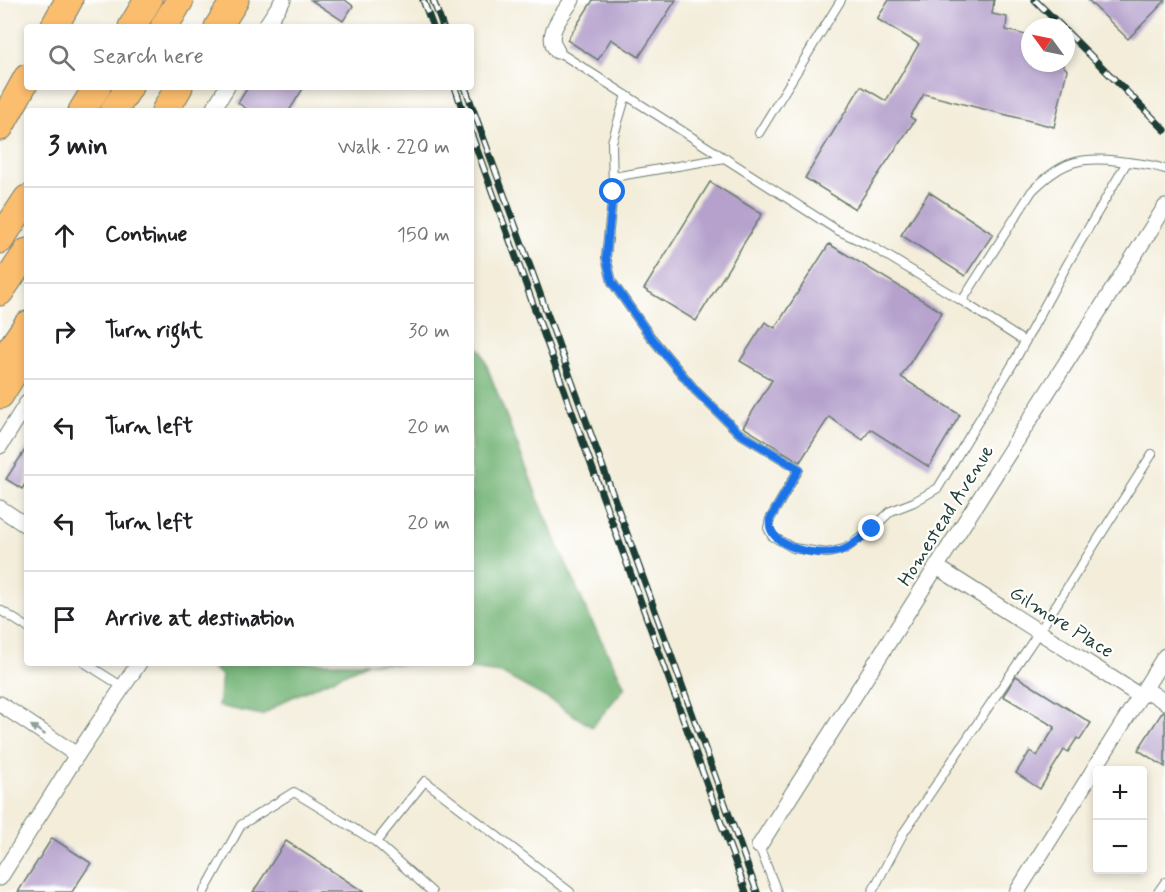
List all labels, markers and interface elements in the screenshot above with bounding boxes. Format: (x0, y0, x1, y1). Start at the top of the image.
north arrow (1021, 18, 1075, 72)
search box (24, 24, 474, 90)
icon: search (45, 41, 78, 74)
text: Search here (93, 43, 204, 71)
text: 3 min (48, 130, 108, 164)
text: Walk · 220 m (338, 134, 450, 161)
route start (599, 178, 625, 204)
icon: ahead (48, 219, 81, 252)
text: Continue (105, 221, 187, 249)
text: 150 m (397, 222, 450, 249)
icon: right (48, 315, 81, 348)
text: Turn right (105, 317, 203, 345)
text: 30 m (408, 318, 450, 345)
icon: left (48, 411, 81, 444)
text: Turn left (105, 413, 193, 441)
text: 20 m (407, 414, 450, 441)
street label: Homestead Avenue (892, 440, 1001, 592)
icon: left (48, 507, 81, 540)
text: Turn left (105, 509, 193, 537)
text: 20 m (407, 510, 450, 537)
route end (858, 515, 884, 541)
street label: Gilmore Place (1004, 580, 1118, 665)
icon: arrive (48, 603, 81, 636)
text: Arrive at destination (105, 605, 295, 633)
one-way arrow (30, 724, 47, 735)
map controls (1093, 766, 1147, 874)
button: + (1093, 766, 1147, 820)
button: − (1093, 820, 1147, 874)

